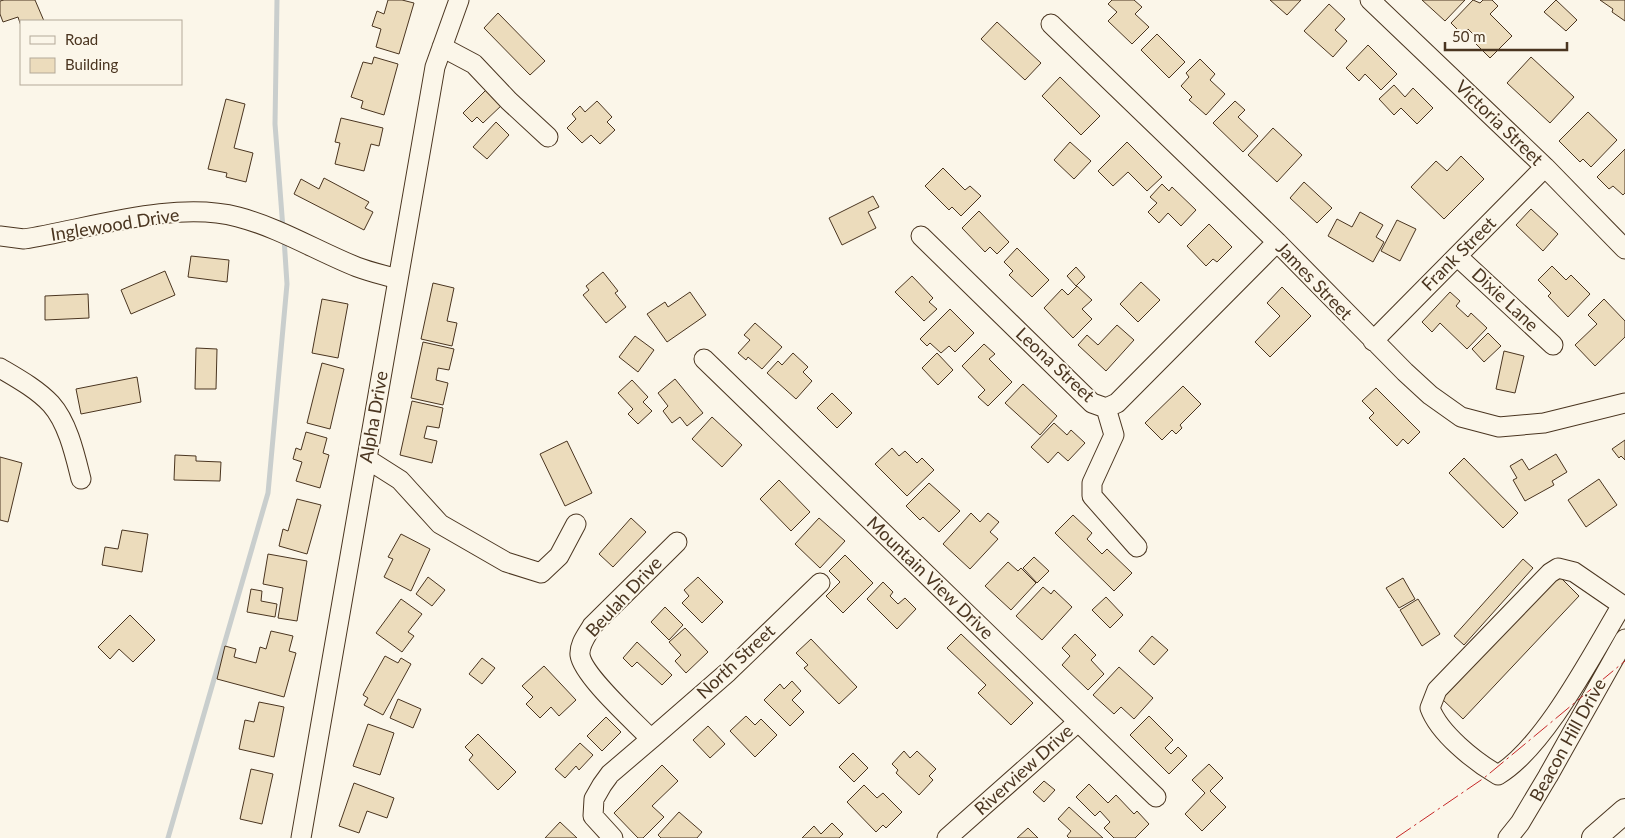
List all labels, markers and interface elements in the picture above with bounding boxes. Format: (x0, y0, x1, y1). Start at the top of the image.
legend (20, 20, 182, 85)
scale bar (1445, 20, 1568, 52)
text: 50 m (1452, 27, 1486, 45)
text: Road (65, 30, 98, 48)
text: Building (65, 55, 118, 73)
street label: Victoria Street (1451, 75, 1549, 170)
street label: Inglewood Drive (49, 203, 181, 245)
street label: Frank Street (1417, 211, 1500, 295)
street label: James Street (1272, 237, 1358, 324)
street label: Dixie Lane (1468, 263, 1544, 336)
street label: Leona Street (1012, 322, 1100, 407)
street label: Alpha Drive (354, 369, 392, 465)
street label: Mountain View Drive (863, 511, 999, 643)
street label: Beulah Drive (581, 552, 666, 641)
street label: North Street (692, 619, 779, 703)
street label: Beacon Hill Drive (1524, 674, 1610, 805)
street label: Riverview Drive (970, 719, 1077, 819)

